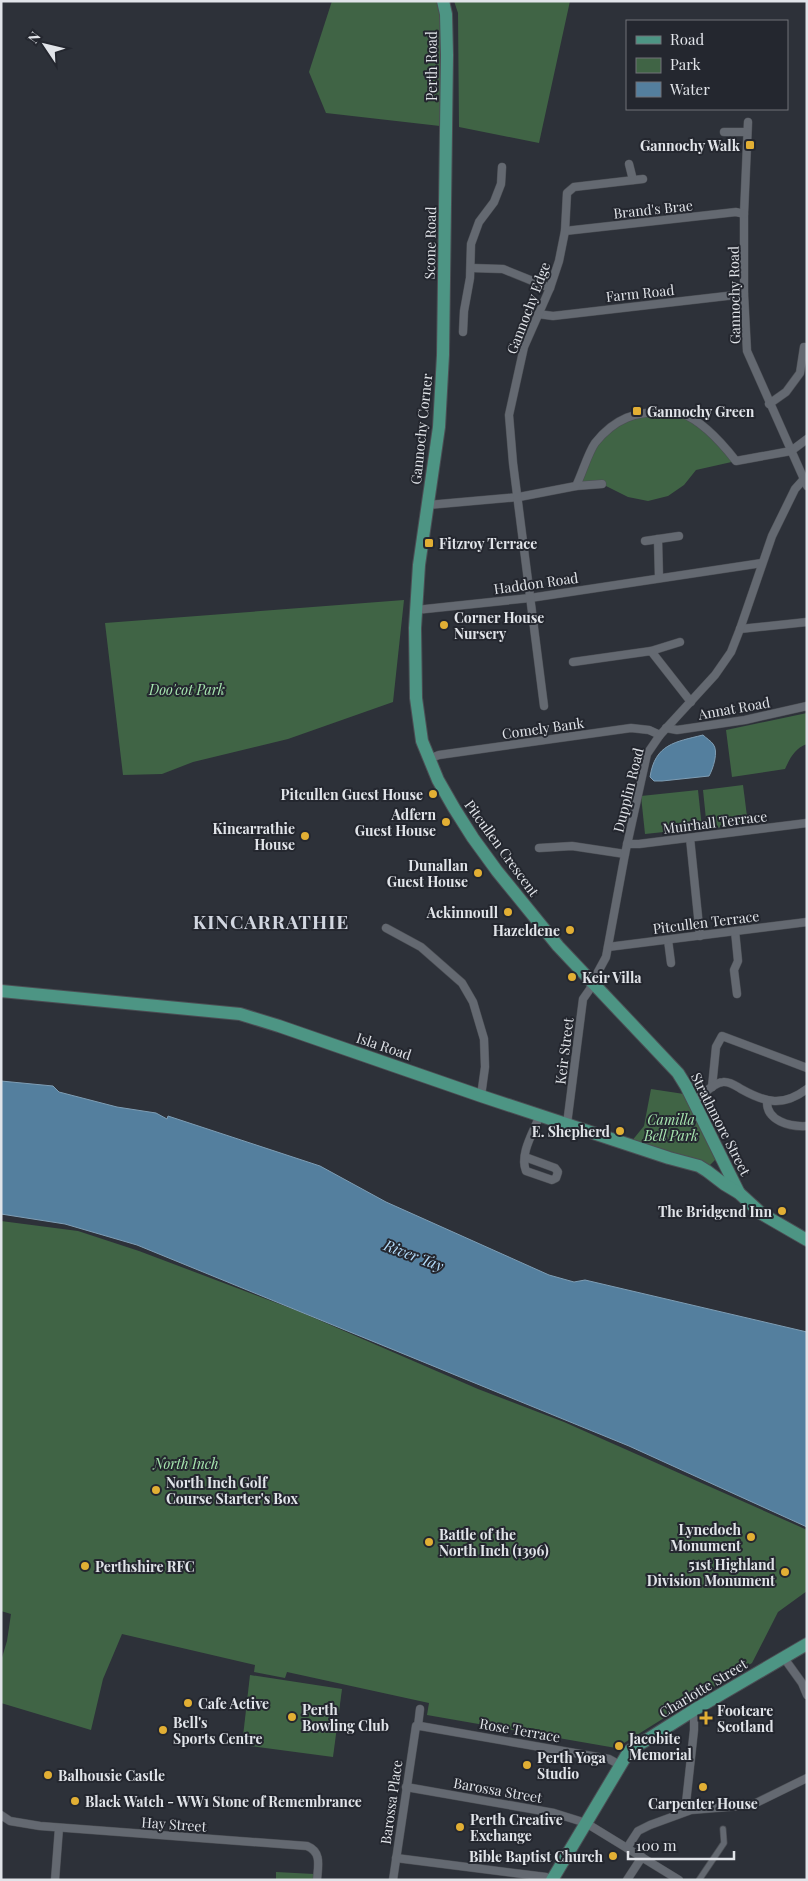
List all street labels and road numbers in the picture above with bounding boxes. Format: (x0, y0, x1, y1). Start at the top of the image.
street label: Perth Road (422, 31, 441, 101)
street label: Brand's Brae (612, 195, 694, 223)
street label: Scone Road (420, 206, 440, 280)
street label: Gannochy Road (724, 246, 744, 344)
street label: Gannochy Edge (502, 259, 554, 357)
street label: Farm Road (605, 280, 675, 306)
street label: Gannochy Corner (406, 372, 436, 485)
street label: Haddon Road (493, 568, 579, 598)
street label: Annat Road (696, 692, 771, 724)
street label: Comely Bank (501, 713, 586, 743)
street label: Dupplin Road (608, 746, 648, 834)
street label: Pitcullen Crescent (460, 796, 544, 901)
street label: Muirhall Terrace (662, 806, 768, 838)
street label: Pitcullen Terrace (652, 906, 760, 938)
street label: Keir Street (550, 1015, 578, 1086)
street label: Isla Road (354, 1028, 414, 1064)
street label: Strathmore Street (687, 1069, 756, 1180)
street label: Charlotte Street (655, 1654, 752, 1722)
street label: Rose Terrace (478, 1714, 562, 1746)
street label: Barossa Place (376, 1759, 406, 1845)
street label: Barossa Street (452, 1773, 545, 1807)
street label: Hay Street (141, 1812, 208, 1836)

